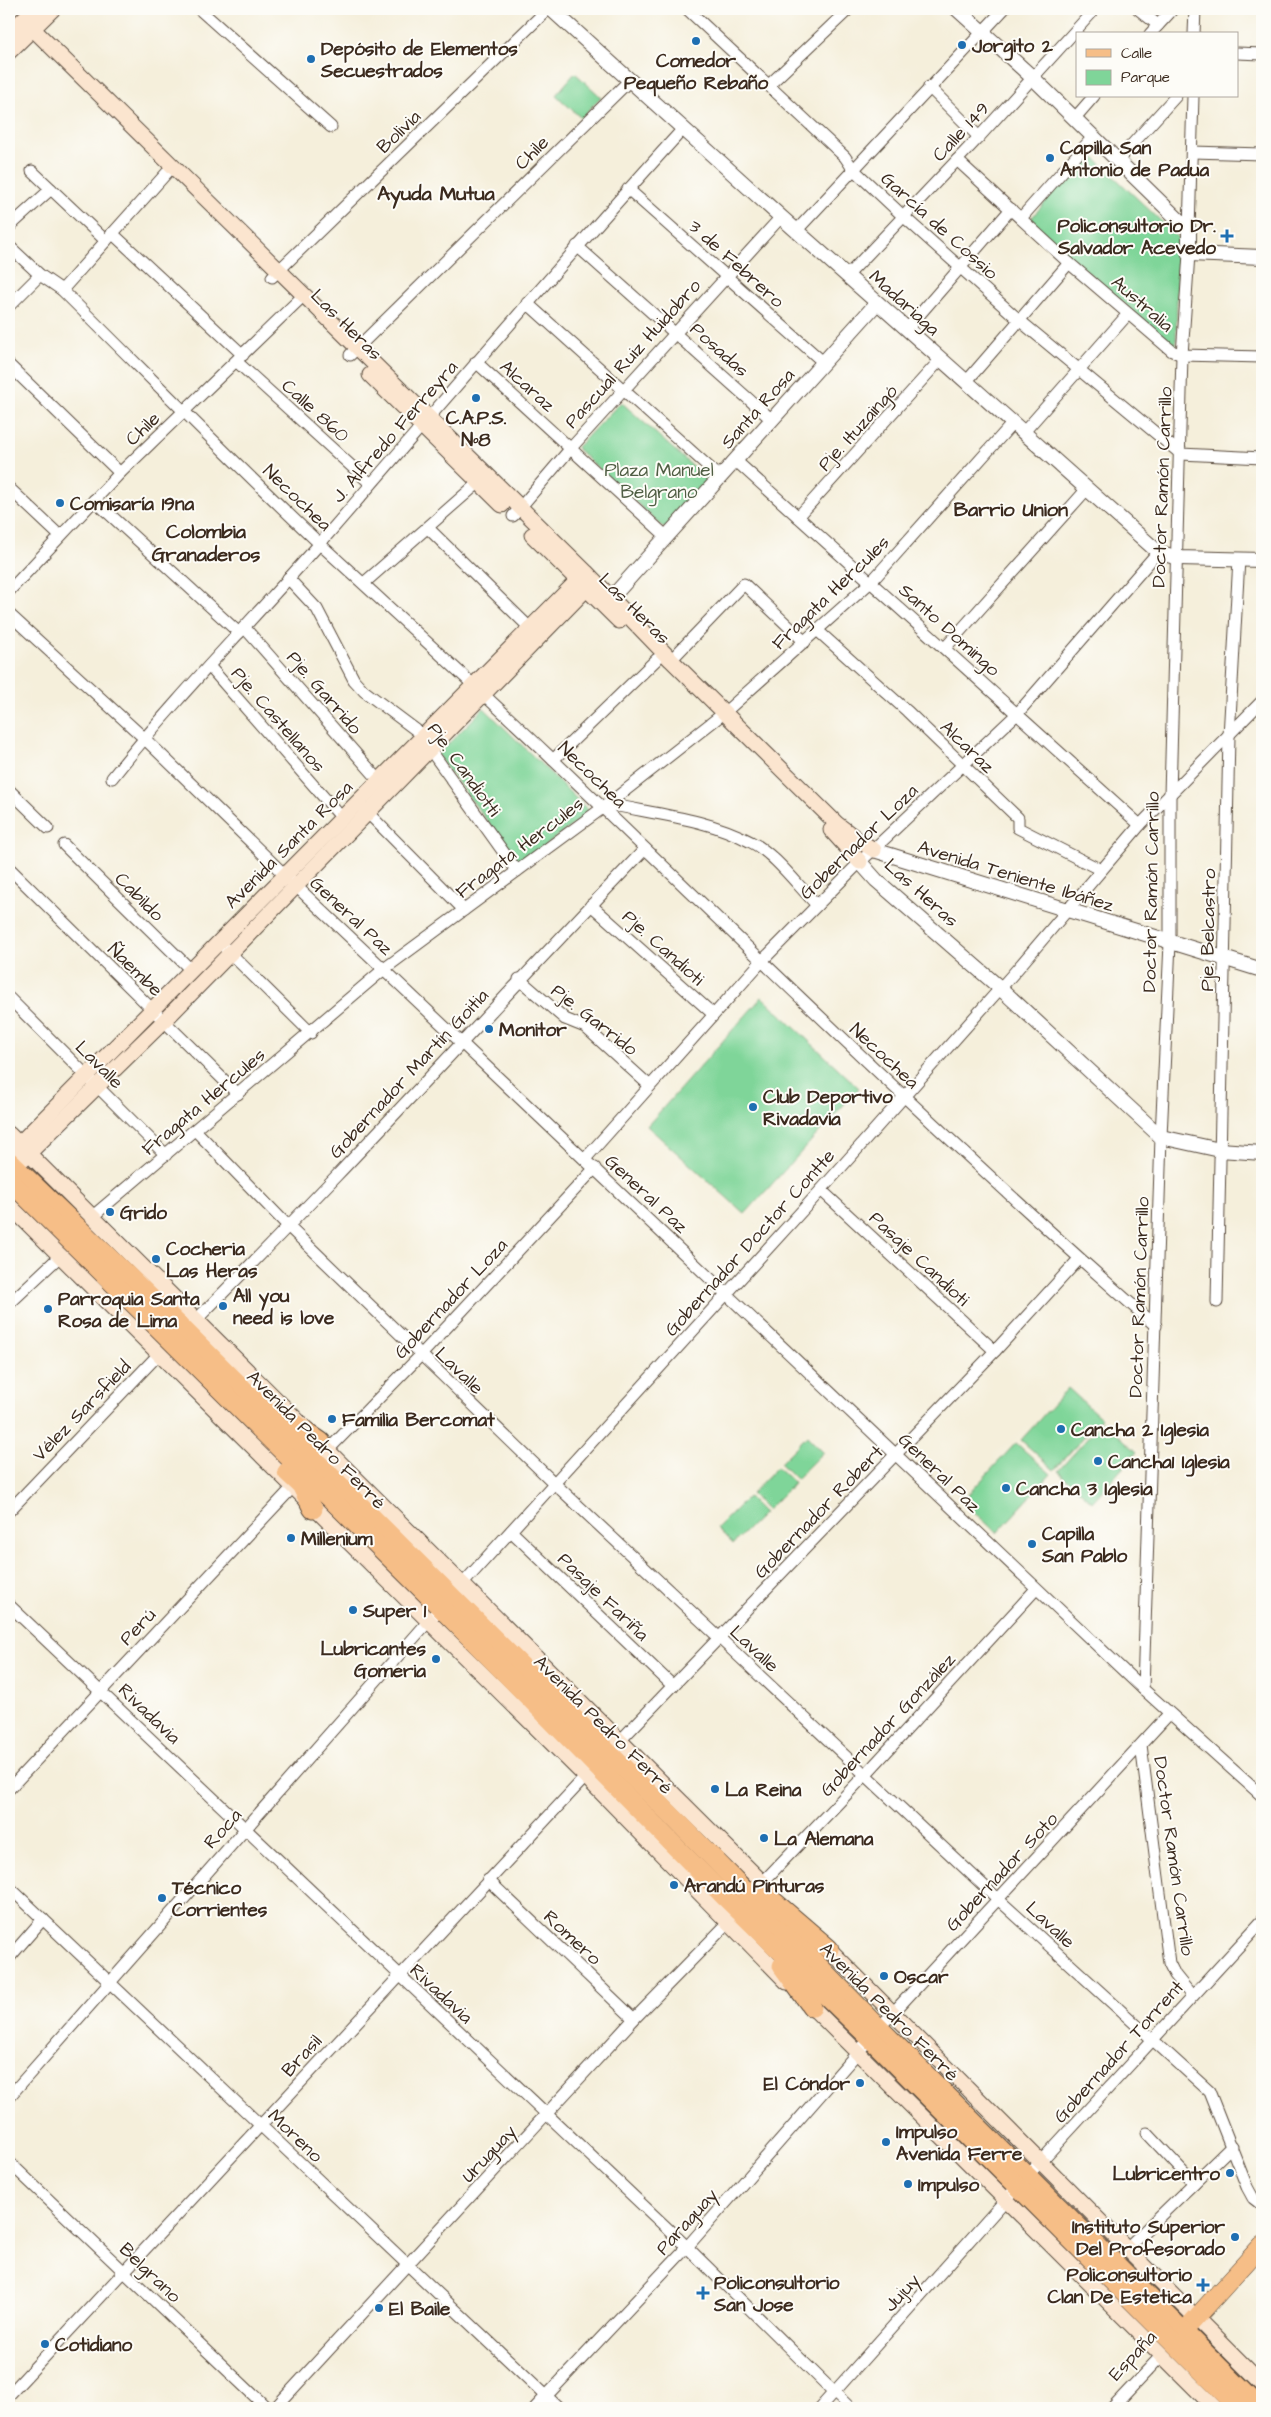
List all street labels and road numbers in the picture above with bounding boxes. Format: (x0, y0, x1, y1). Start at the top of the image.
street label: Calle 149 (926, 96, 996, 168)
street label: Bolivia (371, 104, 428, 160)
street label: Chile (509, 130, 555, 176)
street label: García de Cossio (874, 166, 1004, 287)
street label: 3 de Febrero (682, 214, 790, 315)
street label: Madariaga (862, 264, 946, 343)
street label: Australia (1105, 269, 1179, 339)
street label: Pascual Ruiz Huidobro (559, 273, 708, 435)
street label: Las Heras (304, 283, 388, 367)
street label: Posadas (684, 316, 754, 384)
street label: Alcaraz (493, 354, 561, 419)
street label: J. Alfredo Ferreyra (326, 355, 466, 510)
street label: Santa Rosa (715, 363, 802, 455)
street label: Calle 860 (275, 373, 355, 449)
street label: Pje. Ituzaingó (812, 379, 905, 478)
street label: Doctor Ramón Carrillo (1146, 386, 1180, 588)
street label: Chile (120, 406, 166, 452)
street label: Necochea (257, 458, 338, 538)
street label: Fragata Hercules (766, 530, 897, 657)
street label: Las Heras (592, 567, 676, 651)
street label: Santo Domingo (892, 577, 1006, 684)
street label: Pje. Garrido (280, 645, 368, 741)
street label: Pje. Castellanos (224, 661, 331, 779)
street label: Alcaraz (934, 714, 1001, 780)
street label: Pje. Candiotti (420, 717, 507, 822)
street label: Necochea (552, 735, 633, 815)
street label: Avenida Santa Rosa (219, 775, 359, 915)
street label: Gobernador Loza (794, 778, 925, 906)
street label: Fragata Hercules (450, 791, 590, 906)
street label: Doctor Ramón Carrillo (1136, 791, 1167, 993)
street label: Avenida Teniente Ibáñez (914, 834, 1118, 919)
street label: Las Heras (878, 852, 964, 934)
street label: Cabildo (108, 866, 170, 928)
street label: Pje. Belcastro (1194, 868, 1223, 992)
street label: General Paz (303, 870, 399, 962)
street label: Pje. Candioti (616, 904, 710, 993)
street label: Ñaembe (101, 937, 169, 1003)
street label: Pje. Garrido (545, 978, 643, 1063)
street label: Gobernador Martín Goitia (323, 983, 495, 1165)
street label: Necochea (843, 1017, 925, 1096)
street label: Lavalle (69, 1035, 129, 1095)
street label: Fragata Hercules (136, 1042, 272, 1163)
street label: Gobernador Doctor Contte (659, 1143, 842, 1343)
street label: General Paz (598, 1148, 694, 1240)
street label: Doctor Ramón Carrillo (1123, 1196, 1157, 1398)
street label: Pasaje Candioti (863, 1205, 975, 1313)
street label: Gobernador Loza (388, 1233, 514, 1365)
street label: Lavalle (429, 1341, 489, 1401)
street label: Vélez Sarsfield (27, 1354, 138, 1468)
street label: Avenida Pedro Ferré (240, 1364, 392, 1516)
street label: General Paz (892, 1427, 987, 1520)
street label: Gobernador Robert (748, 1439, 890, 1585)
street label: Pasaje Fariña (551, 1547, 655, 1648)
street label: Perú (114, 1602, 163, 1652)
street label: Lavalle (723, 1619, 785, 1679)
street label: Gobernador González (814, 1647, 962, 1803)
street label: Avenida Pedro Ferré (527, 1649, 679, 1801)
street label: Rivadavia (112, 1677, 187, 1751)
street label: Doctor Ramón Carrillo (1146, 1755, 1201, 1958)
street label: Roca (198, 1803, 249, 1855)
street label: Gobernador Soto (940, 1806, 1065, 1938)
street label: Lavalle (1019, 1895, 1081, 1955)
street label: Romero (537, 1904, 607, 1972)
street label: Avenida Pedro Ferré (813, 1936, 965, 2088)
street label: Rivadavia (403, 1958, 479, 2031)
street label: Gobernador Torrent (1048, 1974, 1191, 2129)
street label: Brasil (275, 2029, 329, 2083)
street label: Moreno (261, 2103, 329, 2169)
street label: Uruguay (455, 2119, 524, 2190)
street label: Paraguay (650, 2182, 726, 2262)
street label: Belgrano (112, 2237, 187, 2310)
street label: Jujuy (878, 2268, 928, 2319)
street label: España (1103, 2325, 1164, 2387)

